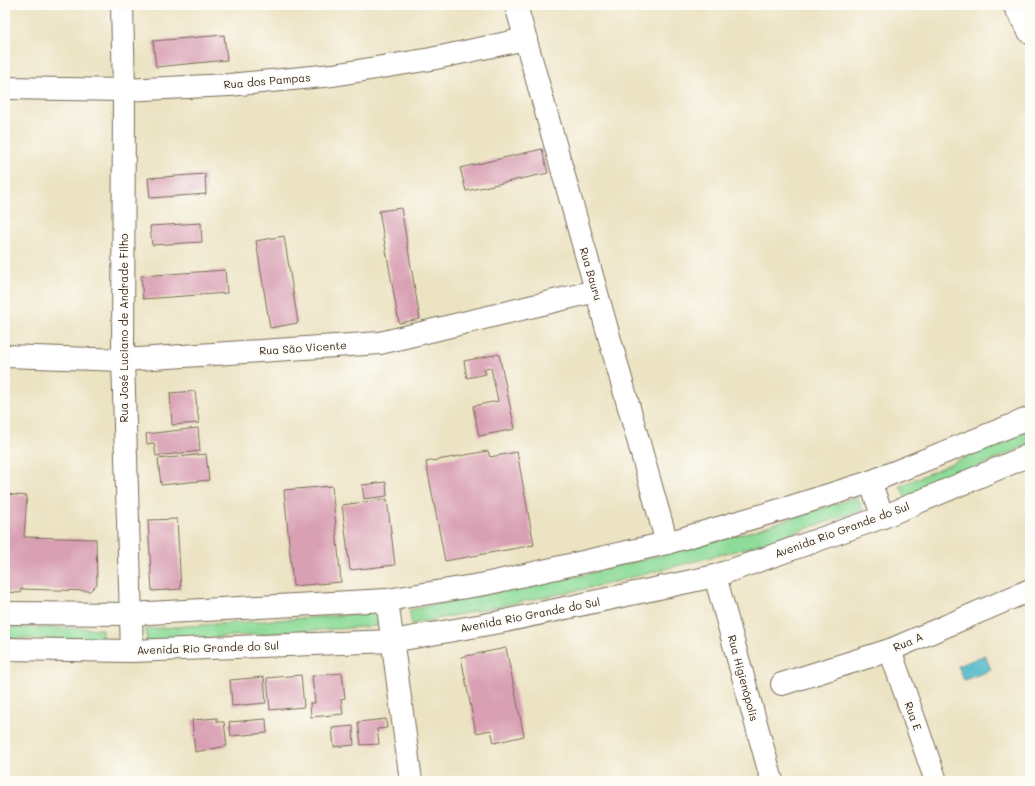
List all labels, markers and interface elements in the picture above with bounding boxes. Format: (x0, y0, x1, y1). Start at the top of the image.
street label: Rua dos Pampas (223, 69, 311, 92)
street label: Rua José Luciano de Andrade Filho (116, 233, 131, 422)
street label: Rua Bauru (577, 246, 606, 302)
street label: Rua São Vicente (259, 337, 348, 358)
street label: Avenida Rio Grande do Sul (772, 498, 911, 561)
street label: Avenida Rio Grande do Sul (459, 594, 601, 635)
street label: Rua A (891, 629, 925, 655)
street label: Rua Higienópolis (725, 633, 762, 723)
street label: Avenida Rio Grande do Sul (137, 638, 279, 657)
street label: Rua E (901, 699, 926, 732)

